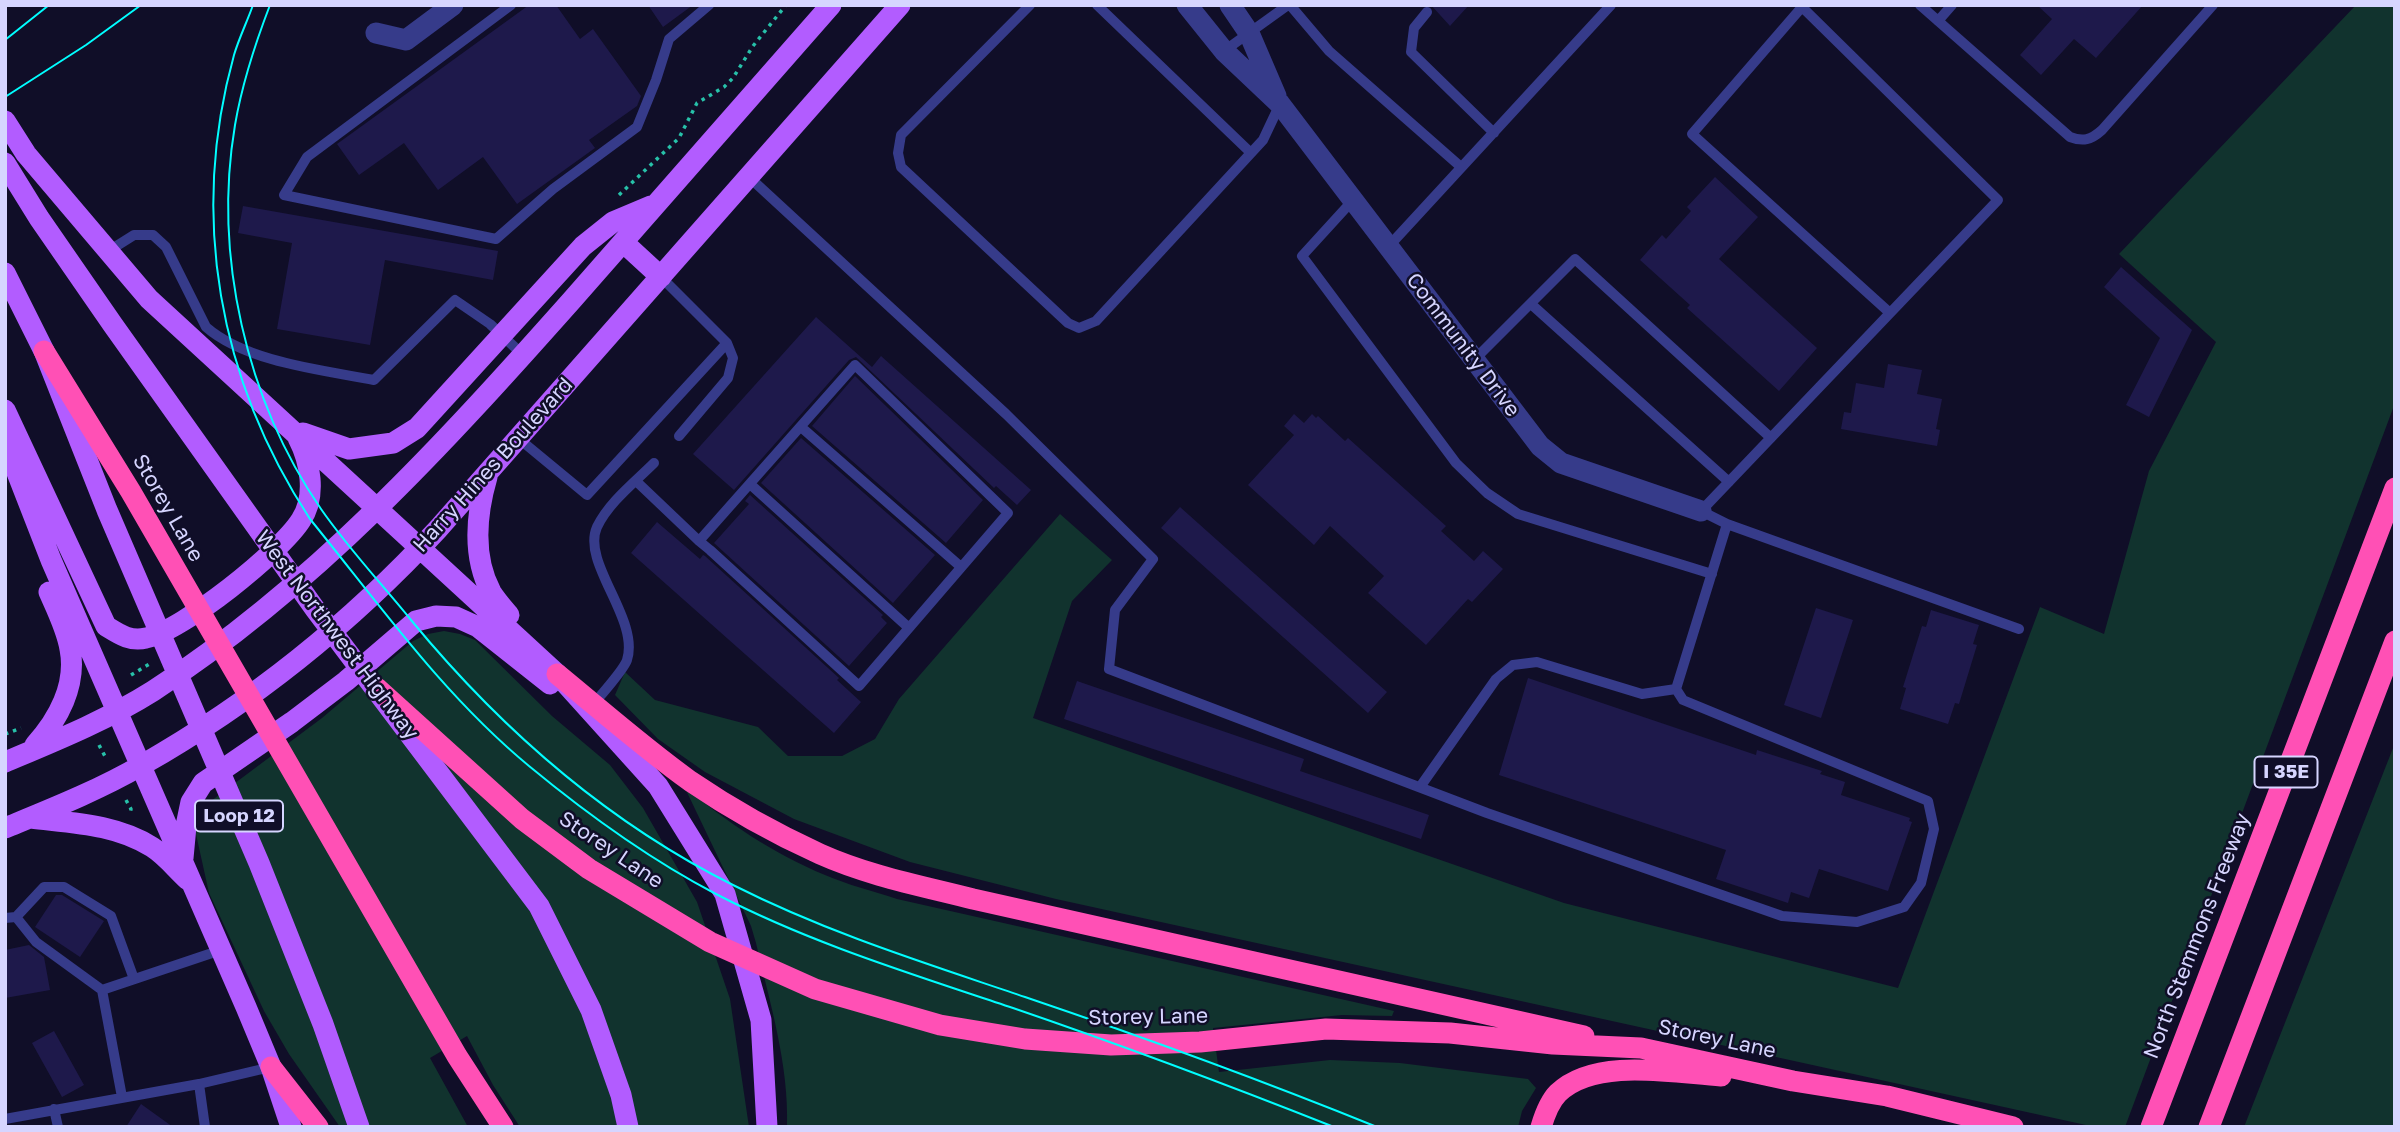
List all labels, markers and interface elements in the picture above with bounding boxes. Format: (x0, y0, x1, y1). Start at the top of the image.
street label: Community Drive (1401, 268, 1525, 422)
street label: Harry Hines Boulevard (408, 372, 578, 558)
street label: Storey Lane (127, 450, 209, 566)
street label: West Northwest Highway (250, 525, 424, 745)
road number: I 35E (2254, 757, 2318, 788)
road number: Loop 12 (195, 800, 283, 832)
street label: Storey Lane (554, 806, 668, 894)
street label: North Stemmons Freeway (2139, 810, 2255, 1062)
street label: Storey Lane (1088, 1003, 1208, 1031)
street label: Storey Lane (1656, 1014, 1778, 1064)

